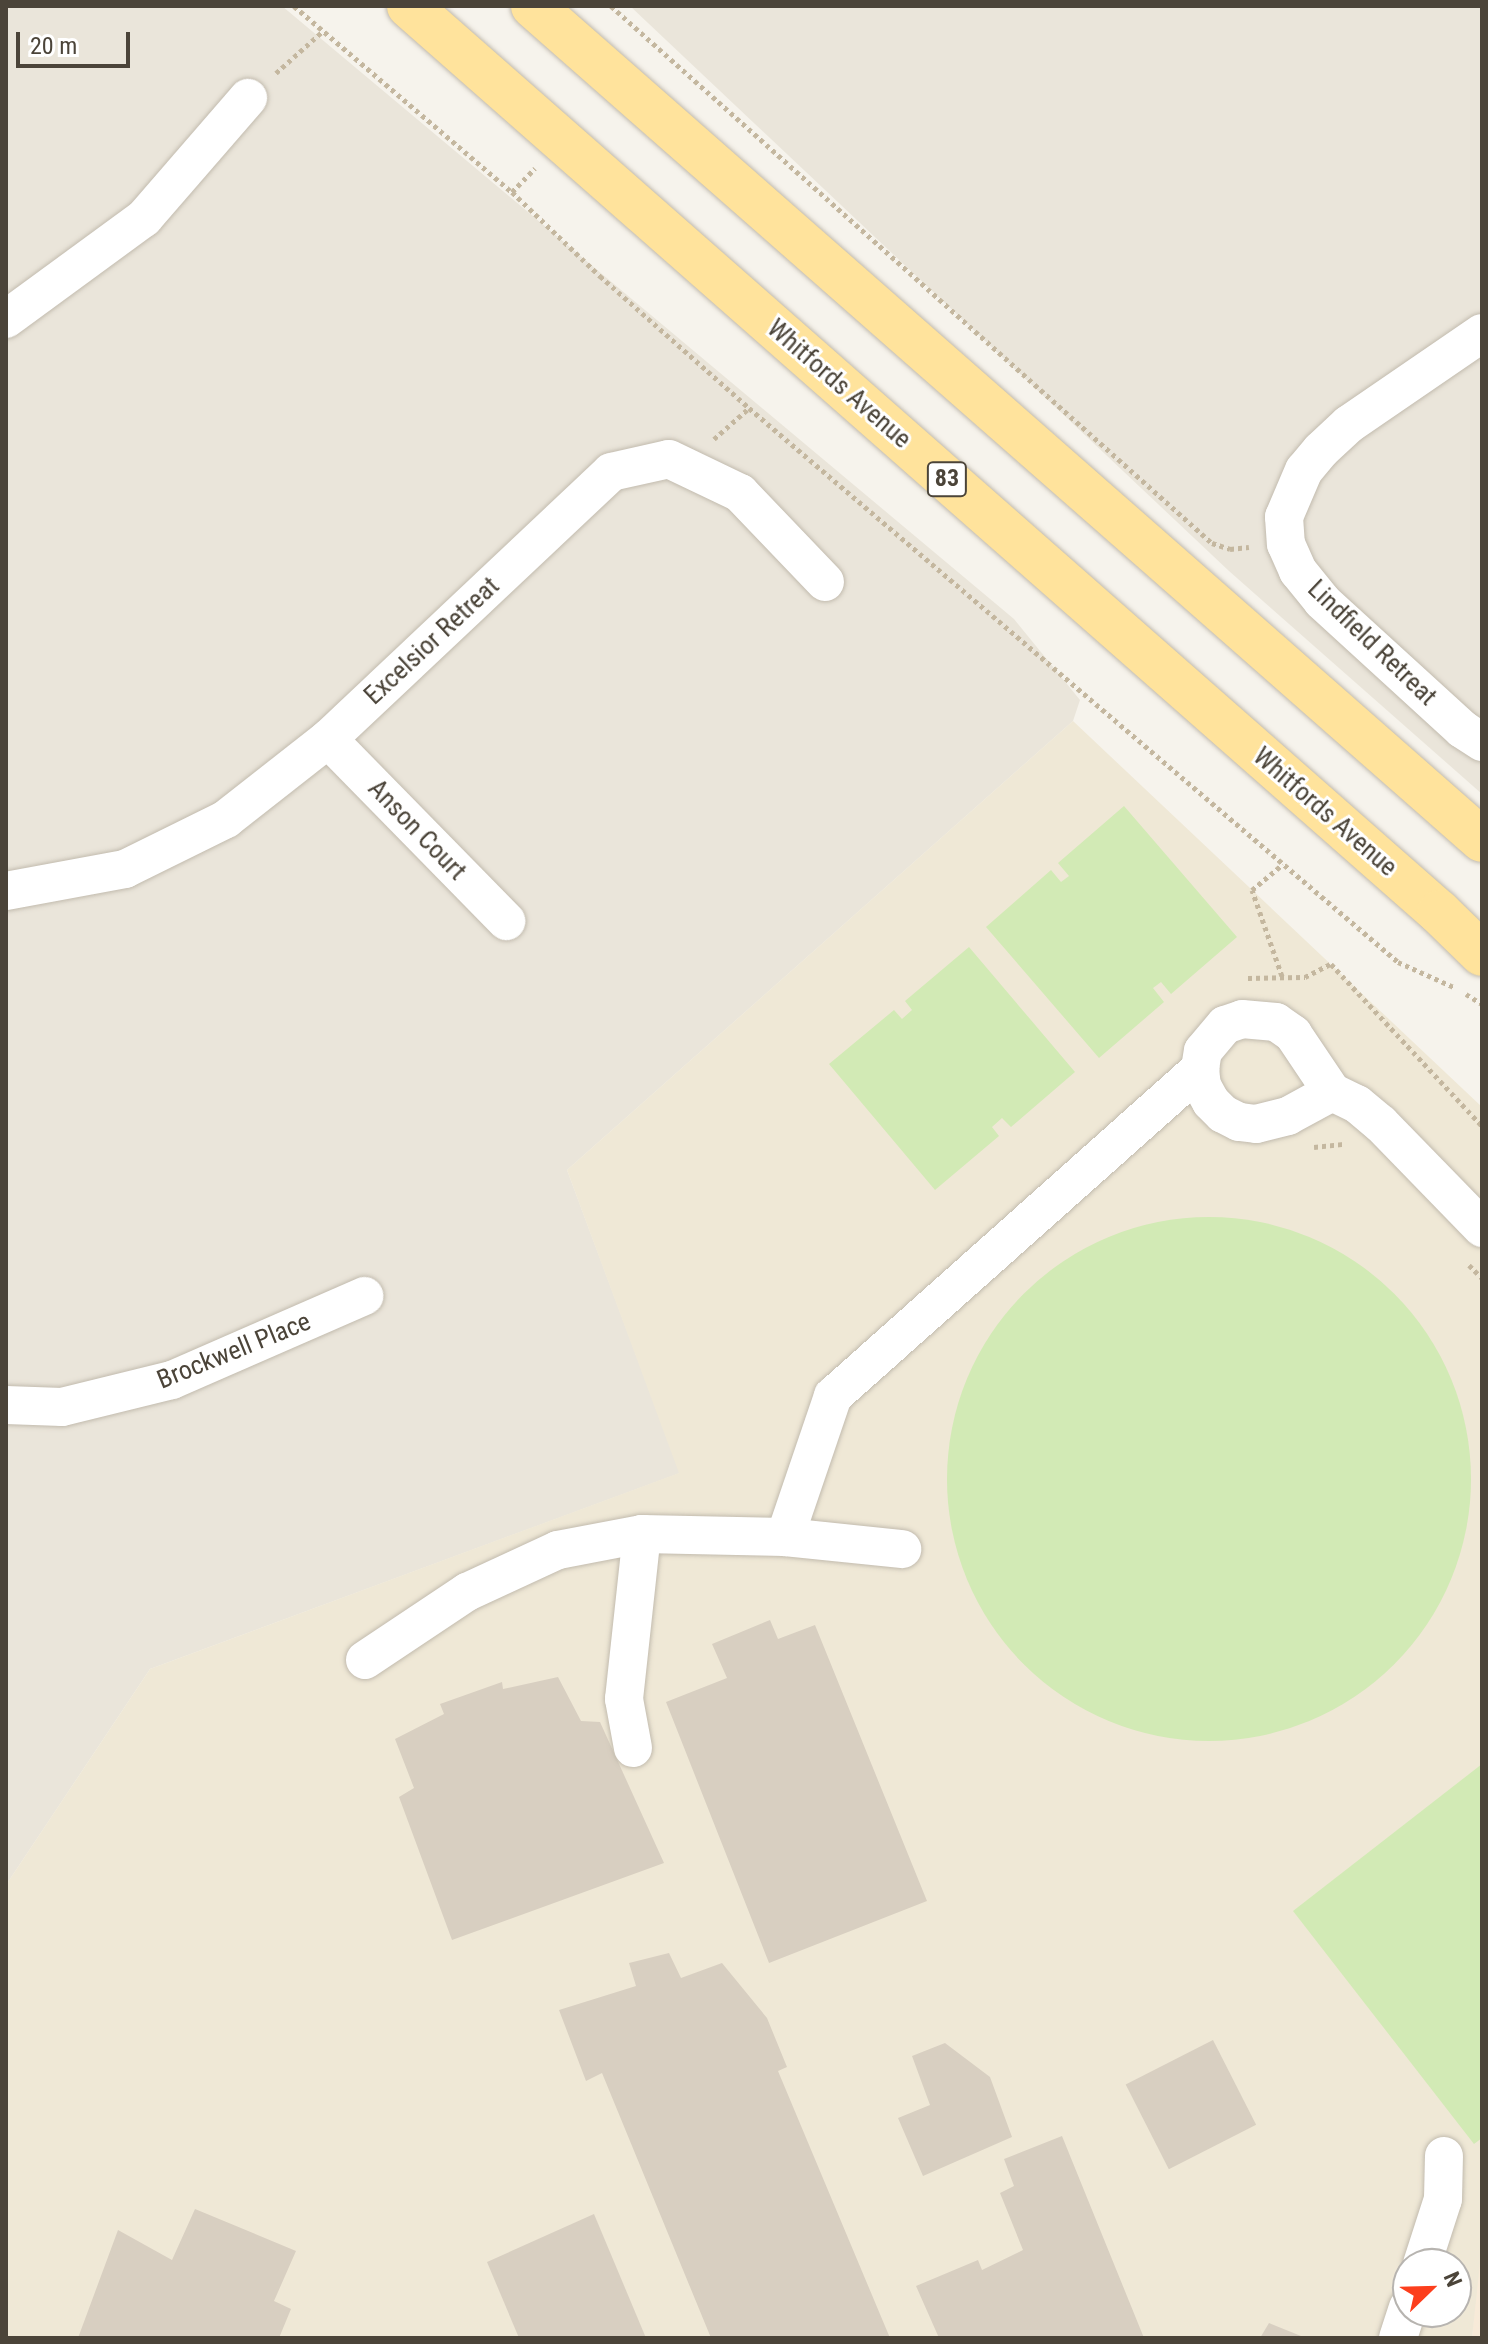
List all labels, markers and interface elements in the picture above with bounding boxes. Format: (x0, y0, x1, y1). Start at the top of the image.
scale bar (20, 16, 134, 66)
text: 20 m (30, 32, 77, 60)
street label: Whitfords Avenue (761, 313, 917, 455)
road number: 83 (925, 459, 969, 499)
street label: Excelsior Retreat (358, 571, 506, 711)
street label: Lindfield Retreat (1301, 574, 1443, 712)
street label: Whitfords Avenue (1247, 741, 1403, 883)
street label: Anson Court (361, 773, 473, 887)
street label: Brockwell Place (153, 1306, 315, 1396)
north arrow (1392, 2248, 1472, 2328)
text: N (1439, 2268, 1467, 2290)

